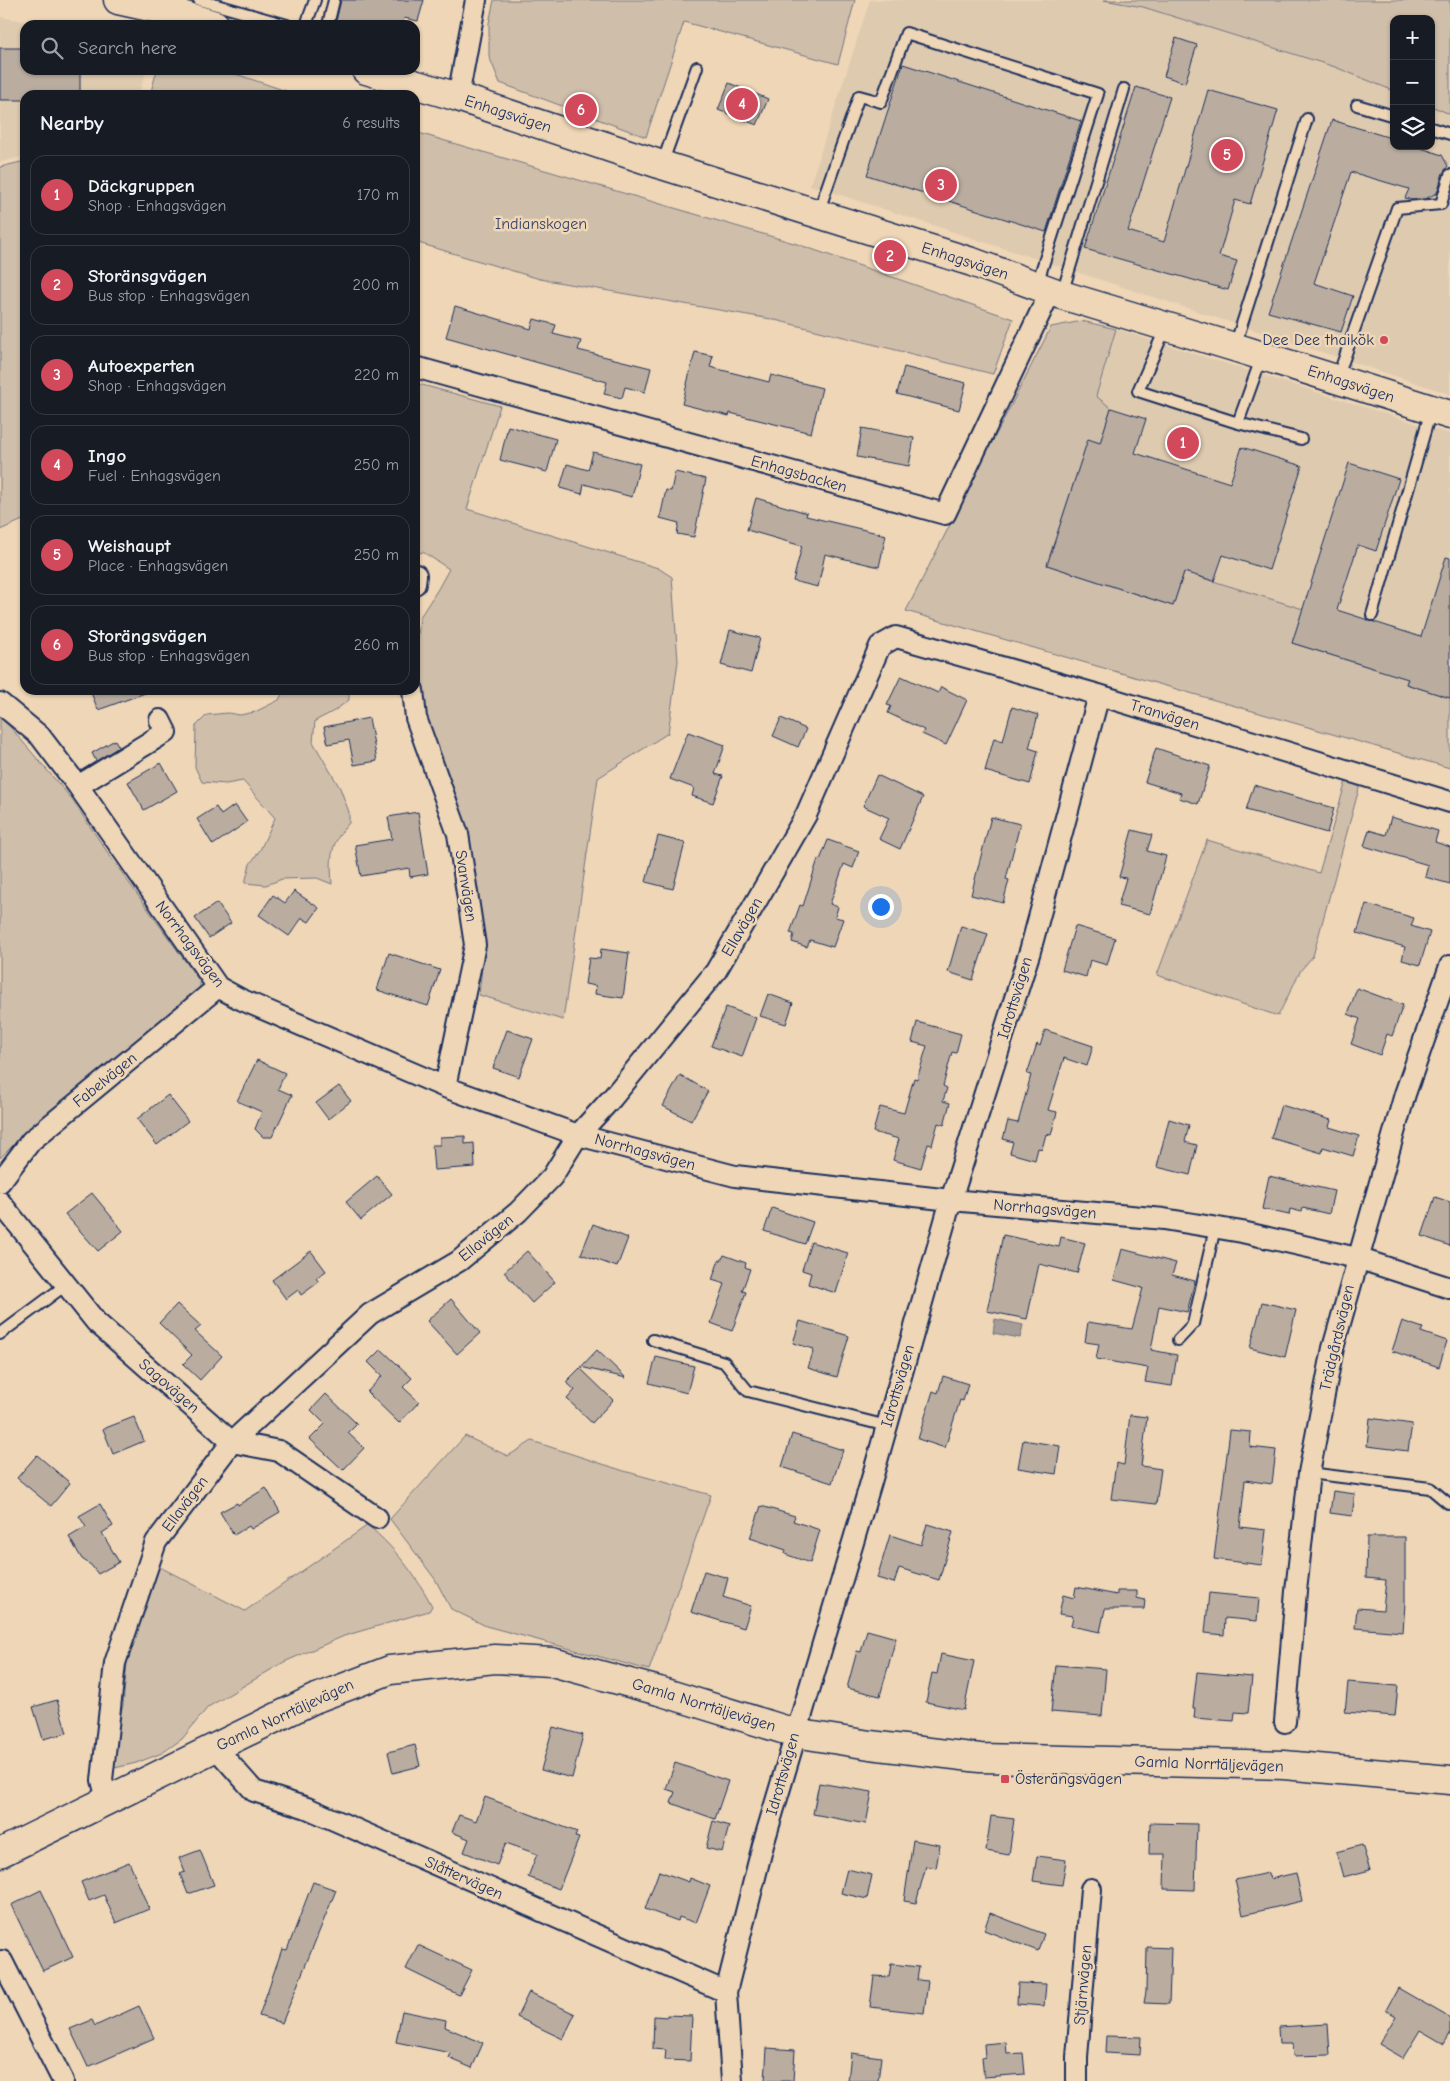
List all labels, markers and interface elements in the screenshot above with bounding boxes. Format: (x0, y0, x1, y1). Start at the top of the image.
map controls (1390, 15, 1435, 150)
button: + (1390, 15, 1435, 60)
search box (20, 20, 420, 75)
icon: search (38, 34, 66, 62)
text: Search here (78, 37, 177, 59)
button: − (1390, 60, 1435, 105)
pin: 4 (726, 85, 758, 123)
street label: Enhagsvägen (462, 91, 554, 137)
pin: 6 (565, 91, 597, 129)
button: layers (1390, 105, 1435, 150)
text: Nearby (40, 111, 104, 135)
text: 6 results (342, 114, 400, 132)
pin: 5 (1211, 136, 1243, 174)
pin: 3 (925, 166, 957, 204)
text: Däckgruppen (88, 175, 195, 197)
text: 1 (54, 186, 60, 204)
text: 170 m (357, 186, 399, 204)
text: Shop · Enhagsvägen (88, 197, 226, 215)
park label: Indianskogen (495, 215, 587, 233)
pin: 2 (874, 237, 906, 275)
street label: Enhagsvägen (919, 238, 1011, 284)
text: Storänsgvägen (88, 265, 207, 287)
text: 2 (53, 276, 61, 294)
text: 200 m (353, 276, 399, 294)
text: Bus stop · Enhagsvägen (88, 287, 250, 305)
place label: Dee Dee thaikök (1262, 331, 1374, 349)
marker: Dee Dee thaikök (1378, 334, 1390, 346)
text: Autoexperten (88, 355, 195, 377)
street label: Enhagsvägen (1305, 361, 1397, 407)
text: 3 (53, 366, 61, 384)
text: 220 m (354, 366, 399, 384)
text: Shop · Enhagsvägen (88, 377, 226, 395)
pin: 1 (1167, 424, 1199, 462)
text: Ingo (88, 445, 126, 467)
street label: Enhagsbacken (749, 452, 849, 496)
text: 4 (53, 456, 61, 474)
text: 250 m (354, 456, 399, 474)
text: Fuel · Enhagsvägen (88, 467, 221, 485)
text: Weishaupt (88, 535, 171, 557)
text: 5 (53, 546, 61, 564)
text: 250 m (354, 546, 399, 564)
text: Place · Enhagsvägen (88, 557, 228, 575)
text: Storängsvägen (88, 625, 207, 647)
text: 6 (53, 636, 61, 654)
text: 260 m (354, 636, 399, 654)
text: Bus stop · Enhagsvägen (88, 647, 250, 665)
street label: Tranvägen (1128, 696, 1202, 734)
street label: Svanvägen (451, 849, 481, 923)
street label: Ellavägen (718, 894, 766, 960)
your location (868, 894, 894, 920)
street label: Norrhagsvägen (152, 897, 228, 991)
street label: Idrottsvägen (994, 955, 1036, 1041)
street label: Fabelvägen (70, 1049, 140, 1111)
street label: Norrhagsvägen (593, 1130, 697, 1174)
street label: Norrhagsvägen (993, 1196, 1097, 1222)
street label: Ellavägen (455, 1211, 517, 1265)
street label: Trädgårdsvägen (1316, 1283, 1358, 1393)
street label: Idrottsvägen (878, 1343, 918, 1429)
street label: Sagovägen (135, 1355, 203, 1417)
street label: Ellavägen (158, 1473, 212, 1535)
street label: Gamla Norrtäljevägen (213, 1675, 357, 1755)
street label: Gamla Norrtäljevägen (630, 1675, 778, 1735)
street label: Idrottsvägen (763, 1731, 803, 1817)
street label: Gamla Norrtäljevägen (1134, 1752, 1284, 1776)
place label: Österängsvägen (1015, 1770, 1122, 1788)
marker: Österängsvägen (999, 1773, 1011, 1785)
street label: Slåttervägen (422, 1853, 506, 1903)
street label: Stjärnvägen (1071, 1944, 1095, 2026)

